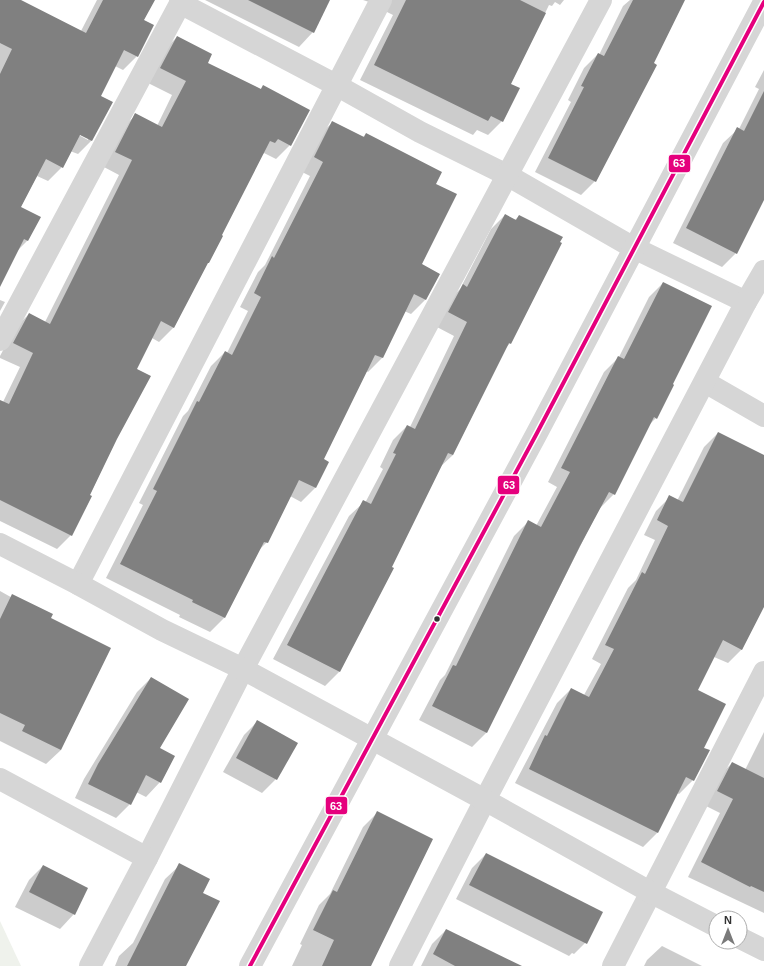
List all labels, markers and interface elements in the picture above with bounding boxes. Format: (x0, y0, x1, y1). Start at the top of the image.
line badge: 63 (668, 154, 691, 173)
text: 63 (673, 157, 685, 169)
line badge: 63 (497, 475, 520, 495)
text: 63 (503, 479, 515, 491)
unlabelled marker (432, 614, 442, 624)
line badge: 63 (325, 796, 348, 815)
text: 63 (330, 800, 342, 812)
north arrow (708, 910, 748, 950)
text: N (724, 914, 732, 926)

